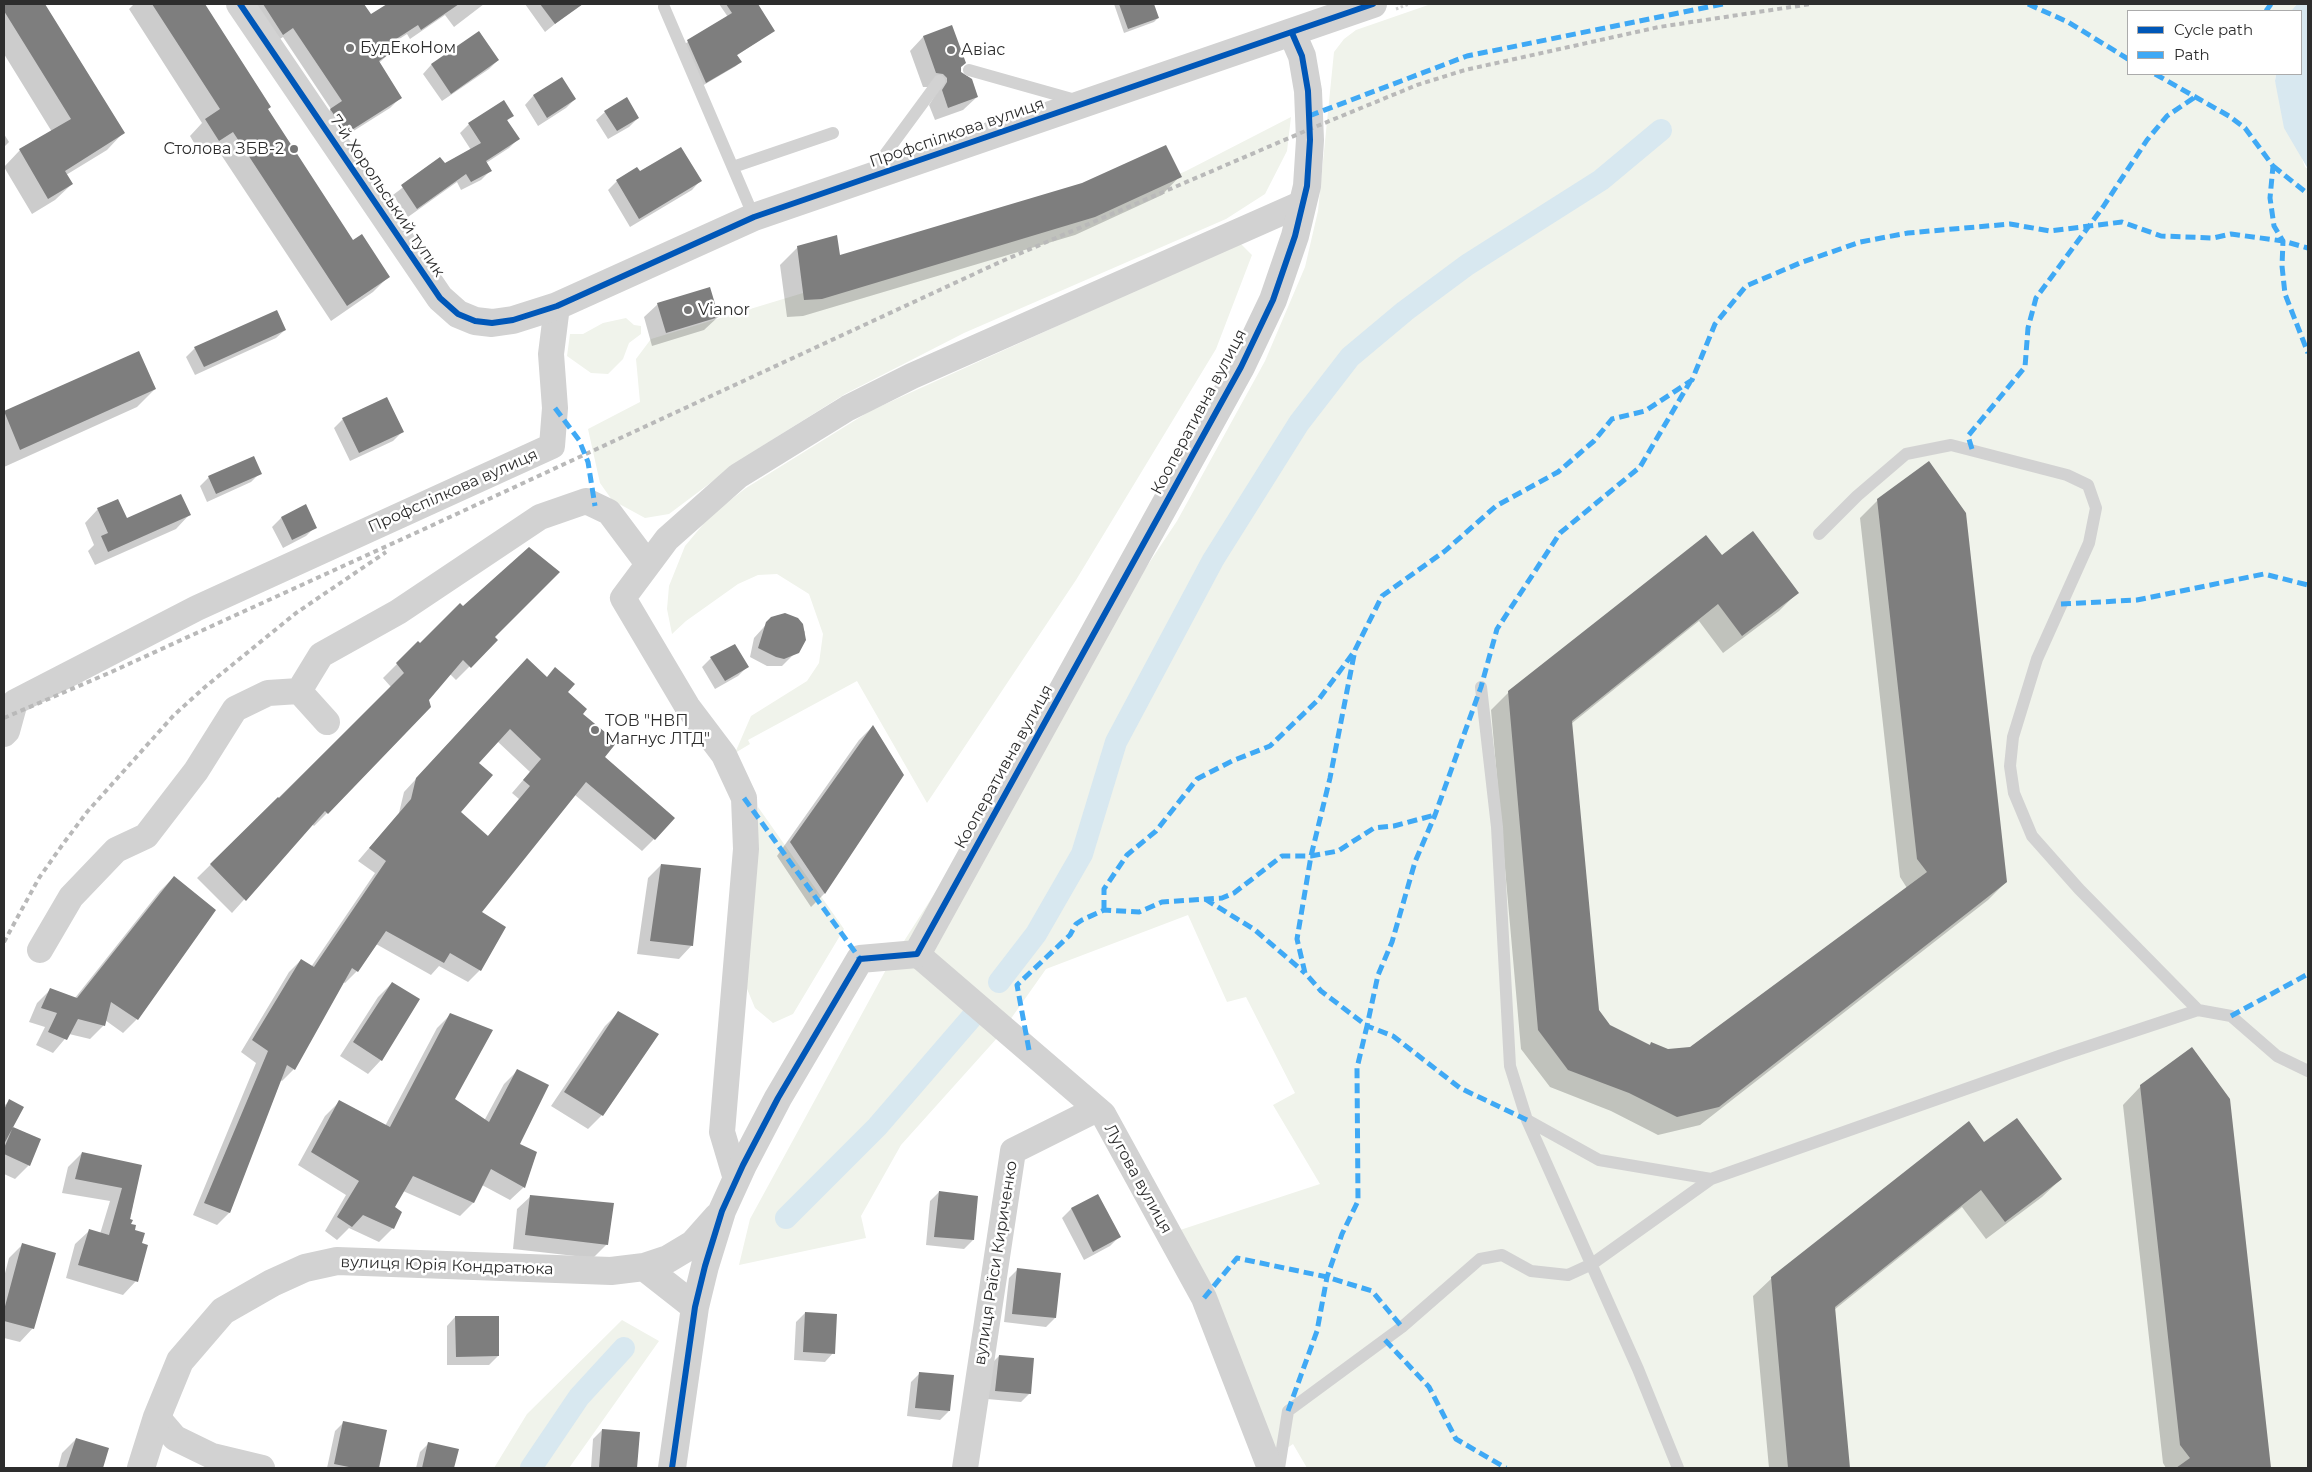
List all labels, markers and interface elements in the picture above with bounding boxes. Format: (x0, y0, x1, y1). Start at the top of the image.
legend (2127, 10, 2302, 75)
text: Cycle path (2174, 20, 2253, 39)
place label: БудЕкоНом (360, 38, 456, 58)
place label: Авіас (961, 40, 1005, 60)
marker: БудЕкоНом (344, 42, 356, 54)
marker: Авіас (945, 44, 957, 56)
text: Path (2174, 45, 2210, 64)
street label: Профспілкова вулиця (867, 94, 1047, 172)
street label: 7-й Хорольський тупик (326, 111, 448, 281)
place label: Столова ЗБВ-2 (163, 139, 284, 159)
marker: Столова ЗБВ-2 (288, 143, 300, 155)
place label: Vianor (698, 300, 750, 320)
marker: Vianor (682, 304, 694, 316)
street label: Кооперативна вулиця (1147, 326, 1251, 498)
street label: Профспілкова вулиця (365, 445, 541, 537)
street label: Кооперативна вулиця (951, 682, 1057, 852)
place label: ТОВ "НВП Магнус ЛТД" (605, 711, 710, 749)
marker: ТОВ "НВП Магнус ЛТД" (589, 724, 601, 736)
street label: Лугова вулиця (1100, 1121, 1176, 1237)
street label: вулиця Раїси Кириченко (970, 1159, 1022, 1367)
street label: вулиця Юрія Кондратюка (340, 1253, 554, 1279)

